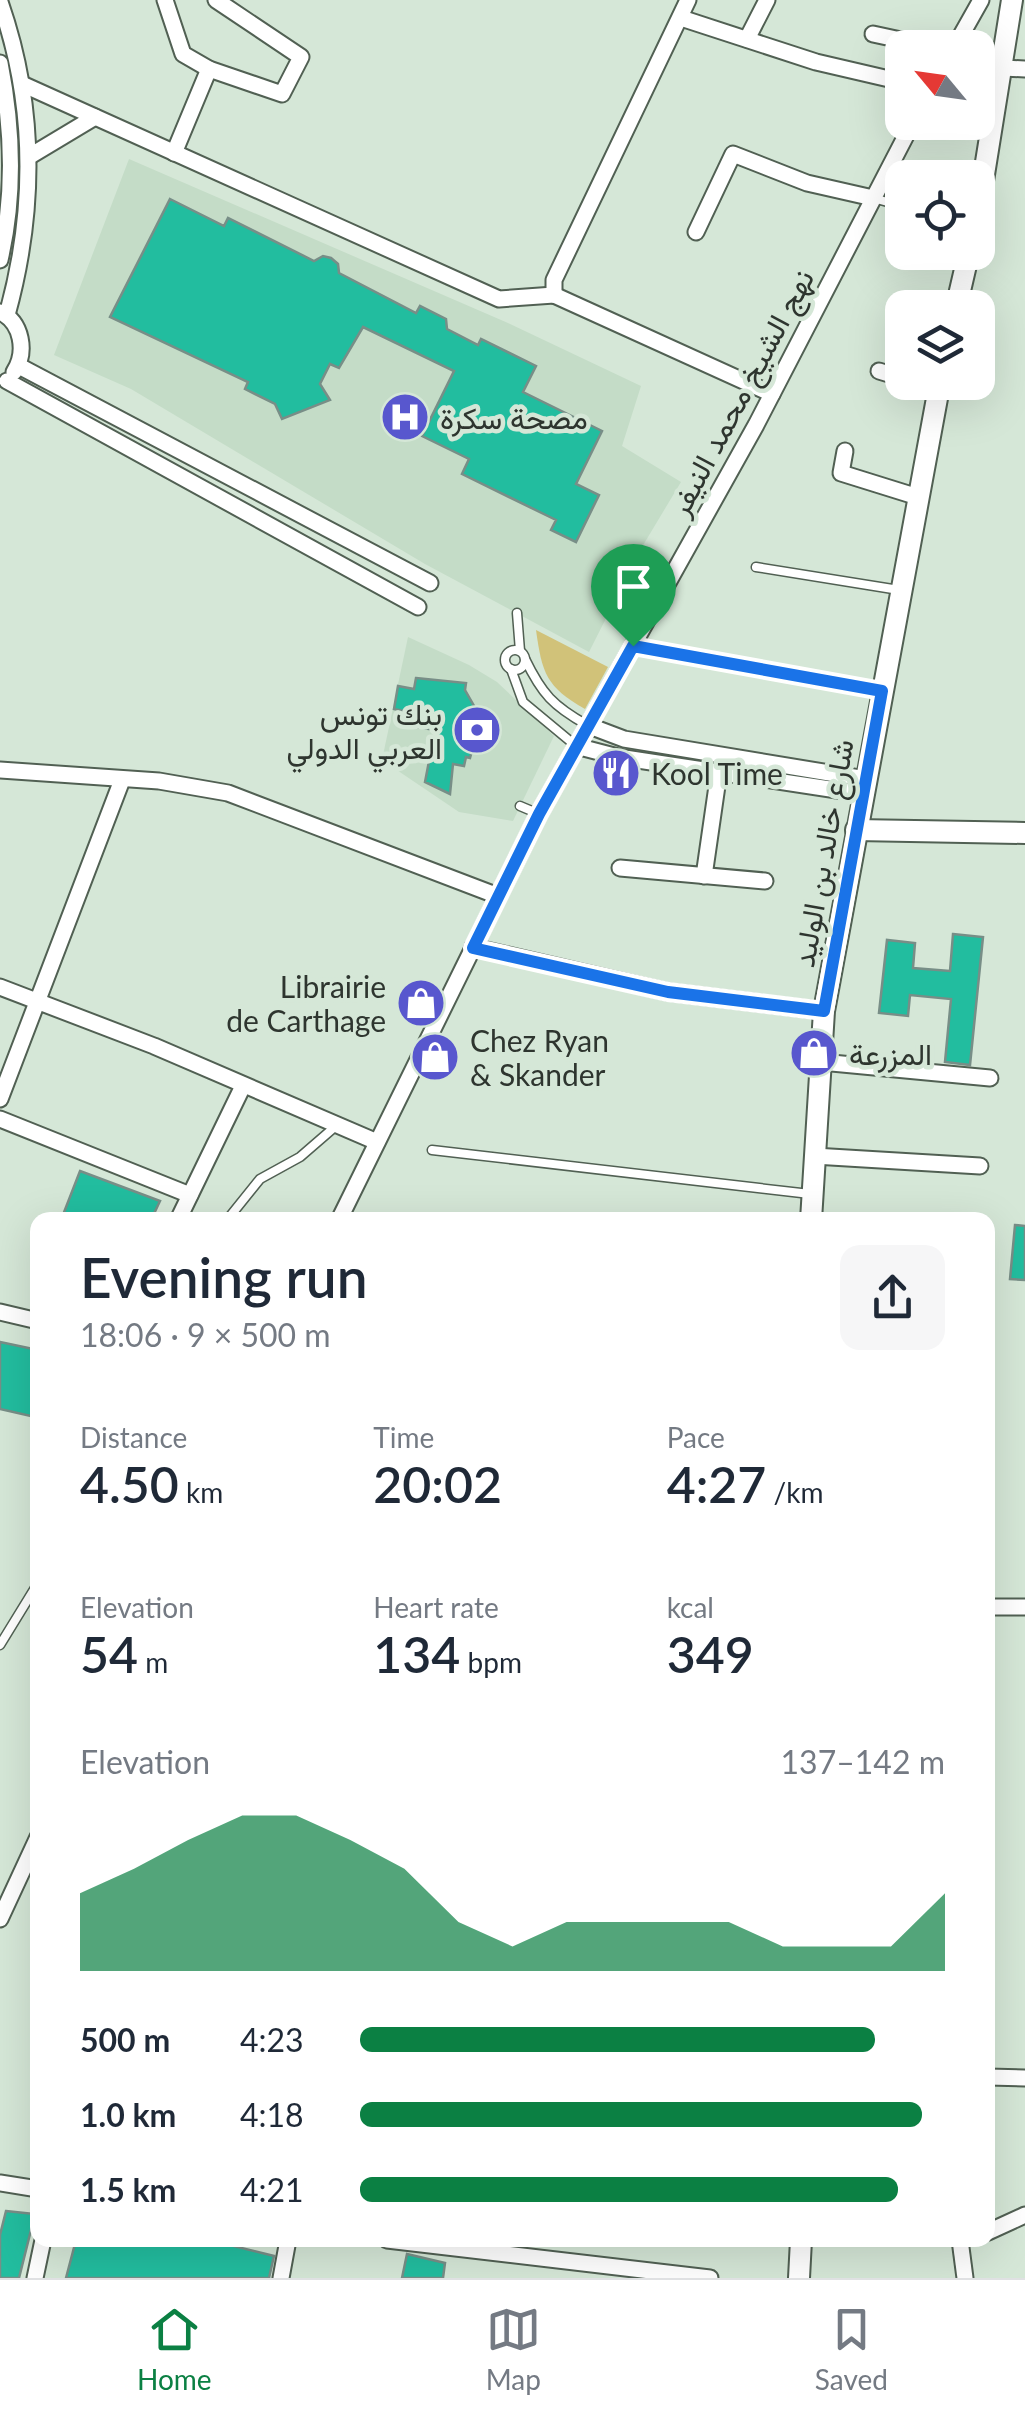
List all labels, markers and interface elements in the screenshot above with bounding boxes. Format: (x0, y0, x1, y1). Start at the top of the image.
north arrow (885, 30, 995, 140)
map controls (885, 30, 995, 400)
button: locate (885, 160, 995, 270)
street label: نهج الشيخ محمد النيفر (659, 263, 824, 524)
button: layers (885, 290, 995, 400)
hospital icon: مصحة سكرة (379, 391, 431, 443)
place label: مصحة سكرة (440, 399, 588, 437)
pin (591, 544, 676, 647)
icon: arrive (606, 559, 661, 614)
place label: بنك تونس العربي الدولي (287, 695, 442, 773)
bank icon: بنك تونس العربي الدولي (451, 704, 503, 756)
street label: شارع خالد بن الوليد (784, 736, 864, 970)
restaurant icon: Kool Time (590, 747, 642, 799)
place label: Kool Time (651, 755, 783, 791)
place label: Librairie de Carthage (226, 968, 386, 1038)
shop icon: Librairie de Carthage (395, 977, 447, 1029)
place label: Chez Ryan & Skander (470, 1022, 609, 1092)
shop icon: المزرعة (788, 1027, 840, 1079)
shop icon: Chez Ryan & Skander (409, 1031, 461, 1083)
place label: المزرعة (849, 1035, 932, 1073)
text: Evening run (80, 1244, 368, 1310)
button: share (840, 1245, 945, 1350)
text: 18:06 · 9 × 500 m (80, 1315, 331, 1354)
text: Distance (80, 1420, 187, 1454)
text: Time (373, 1420, 434, 1454)
text: Pace (667, 1420, 725, 1454)
text: 4.50 (80, 1454, 179, 1514)
text: 20:02 (373, 1454, 502, 1514)
text: 4:27 (667, 1454, 766, 1514)
text: km (179, 1475, 223, 1509)
text: /km (766, 1475, 823, 1509)
text: Elevation (80, 1590, 194, 1624)
text: Heart rate (373, 1590, 499, 1624)
text: kcal (667, 1590, 714, 1624)
text: 54 (80, 1624, 138, 1684)
text: 134 (373, 1624, 460, 1684)
text: 349 (667, 1624, 754, 1684)
text: m (138, 1645, 168, 1679)
text: bpm (460, 1645, 522, 1679)
text: Elevation (80, 1742, 210, 1781)
text: 137–142 m (781, 1742, 945, 1781)
text: 500 m (80, 2020, 170, 2059)
text: 4:23 (240, 2020, 304, 2059)
text: 1.0 km (80, 2095, 176, 2134)
text: 4:18 (240, 2095, 304, 2134)
text: 1.5 km (80, 2170, 176, 2209)
text: 4:21 (240, 2170, 304, 2209)
tab: Home (137, 2302, 212, 2396)
tab: Map (486, 2302, 541, 2396)
tab: Saved (815, 2302, 888, 2396)

